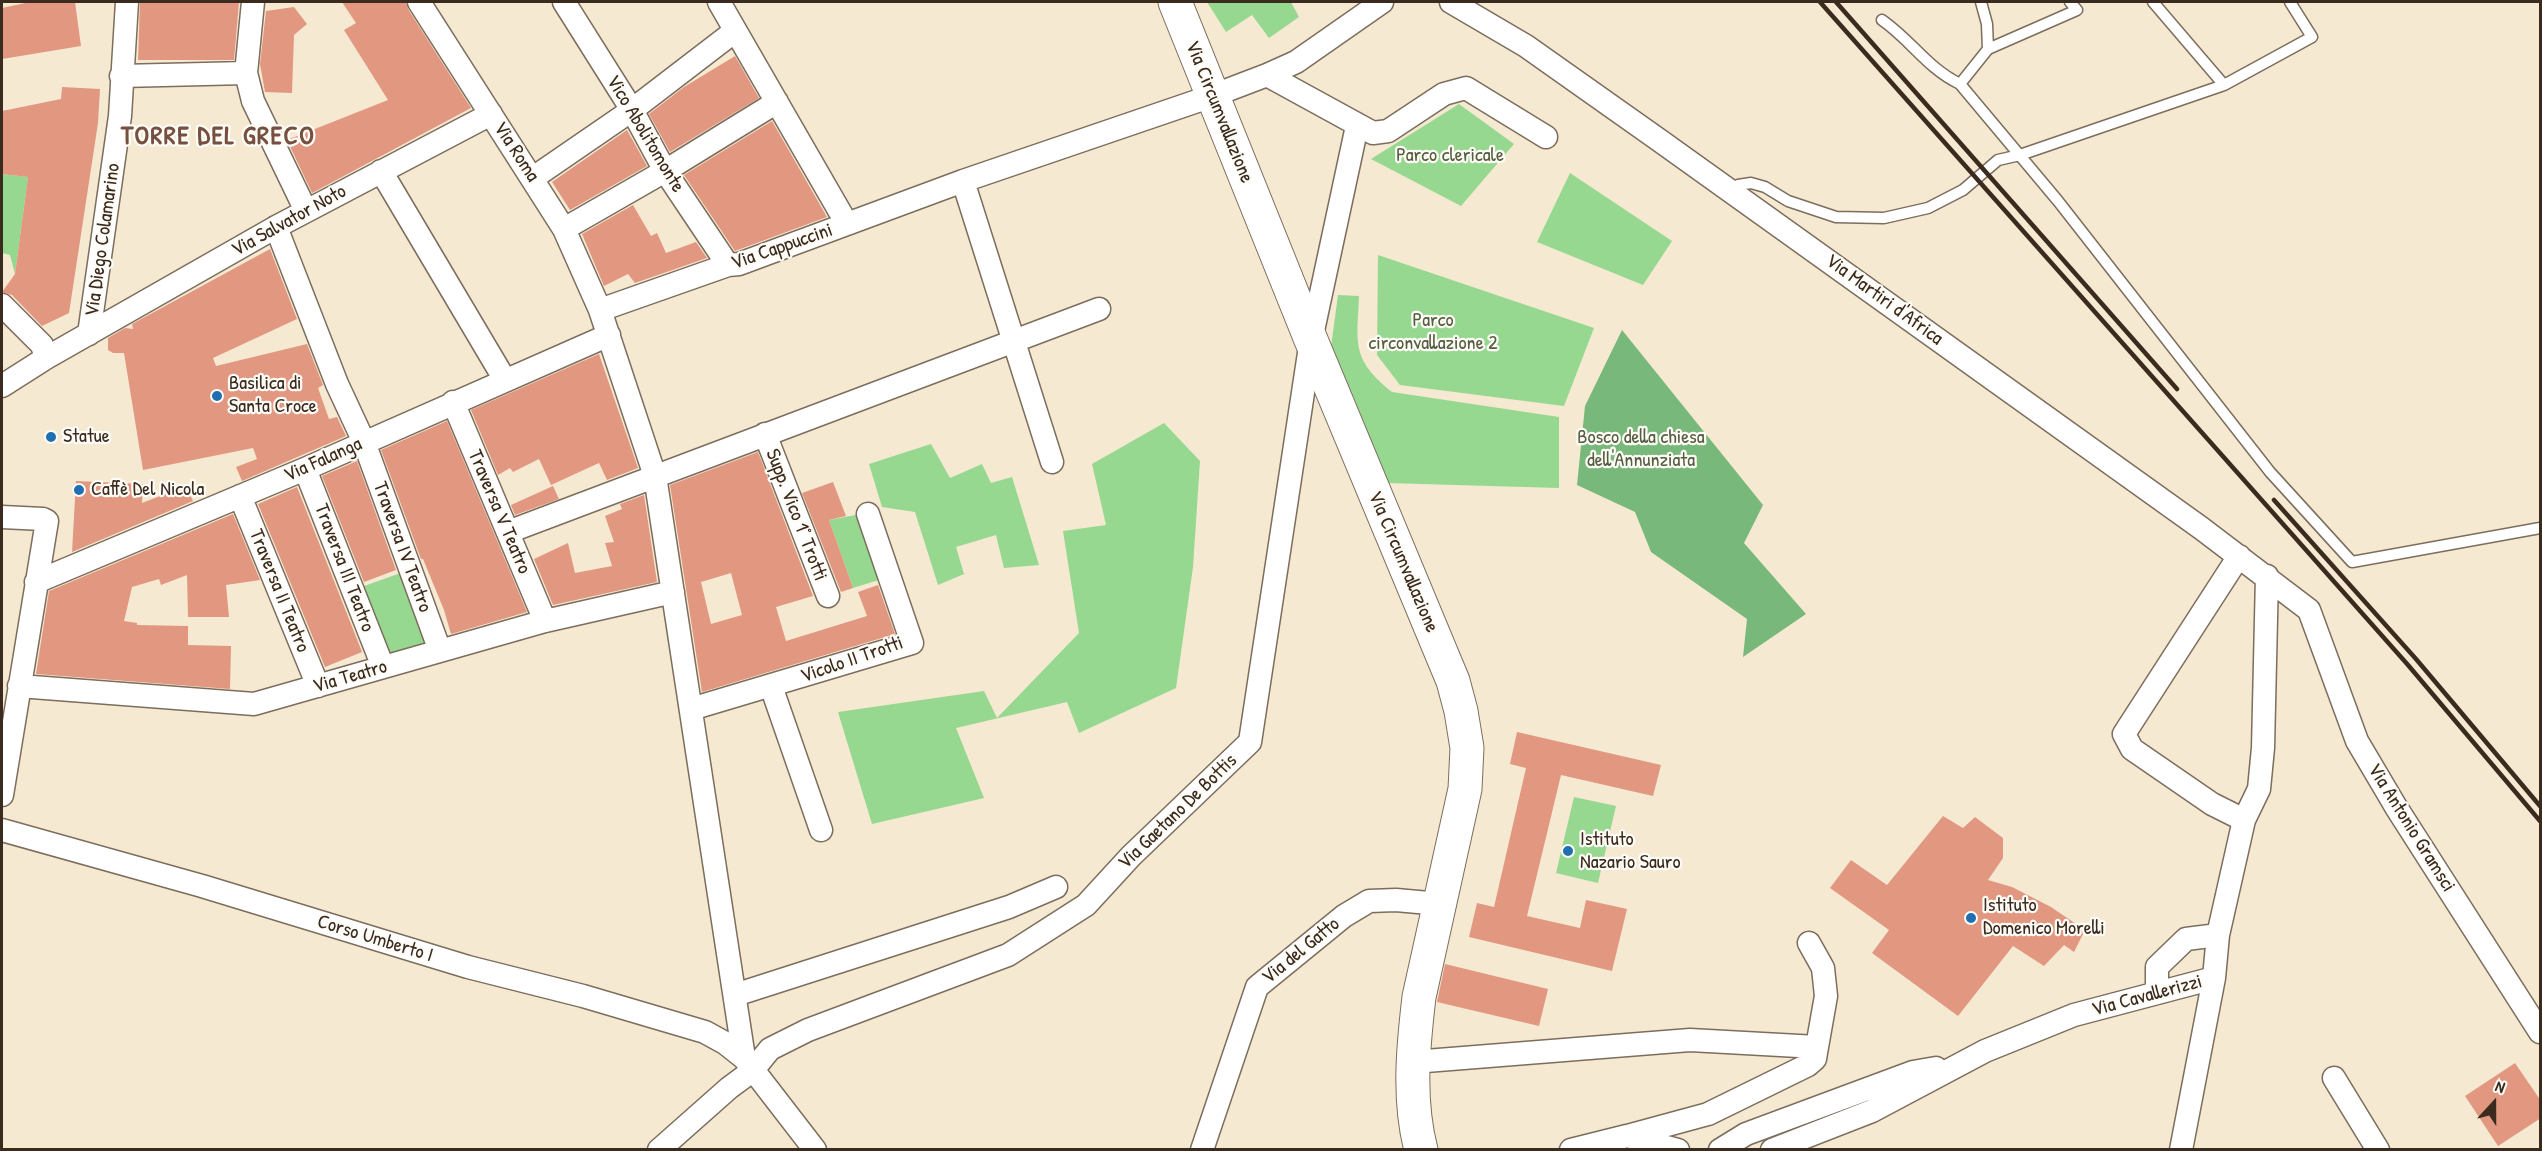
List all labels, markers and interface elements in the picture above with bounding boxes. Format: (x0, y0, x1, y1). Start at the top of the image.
street label: Via Circumvallazione (1180, 37, 1258, 187)
street label: Vico Abolitomonte (601, 71, 689, 197)
street label: Via Roma (488, 117, 544, 187)
district label: TORRE DEL GRECO (121, 121, 315, 153)
park label: Parco clericale (1396, 144, 1504, 168)
street label: Via Diego Colamarino (80, 162, 126, 318)
street label: Via Salvator Noto (228, 180, 350, 262)
street label: Via Cappuccini (728, 218, 836, 276)
street label: Via Martiri d'Africa (1821, 249, 1947, 351)
park label: Parco circonvallazione 2 (1368, 309, 1498, 356)
place label: Basilica di Santa Croce (229, 372, 317, 419)
marker: Basilica di Santa Croce (210, 389, 224, 403)
place label: Statue (63, 425, 110, 449)
park label: Bosco della chiesa dell'Annunziata (1577, 426, 1705, 473)
marker: Statue (44, 430, 58, 444)
street label: Via Falanga (280, 432, 366, 488)
street label: Traversa V Teatro (462, 446, 536, 578)
street label: Supp. Vico 1° Trotti (760, 446, 832, 584)
place label: Caffè Del Nicola (91, 478, 204, 502)
street label: Traversa IV Teatro (367, 479, 437, 615)
marker: Caffè Del Nicola (72, 483, 86, 497)
street label: Via Circumvallazione (1362, 488, 1444, 636)
street label: Traversa III Teatro (309, 501, 379, 635)
street label: Traversa II Teatro (243, 526, 315, 656)
street label: Vicolo II Trotti (798, 631, 906, 689)
street label: Via Teatro (310, 655, 390, 699)
street label: Via Gaetano De Bottis (1113, 749, 1243, 875)
street label: Via Antonio Gramsci (2362, 759, 2460, 897)
place label: Istituto Nazario Sauro (1580, 828, 1680, 875)
marker: Istituto Nazario Sauro (1561, 844, 1575, 858)
place label: Istituto Domenico Morelli (1983, 894, 2105, 941)
street label: Corso Umberto I (314, 910, 436, 968)
marker: Istituto Domenico Morelli (1964, 911, 1978, 925)
street label: Via del Gatto (1257, 912, 1345, 990)
street label: Via Cavallerizzi (2089, 970, 2205, 1022)
north arrow (2464, 1073, 2524, 1133)
text: N (2493, 1074, 2508, 1098)

